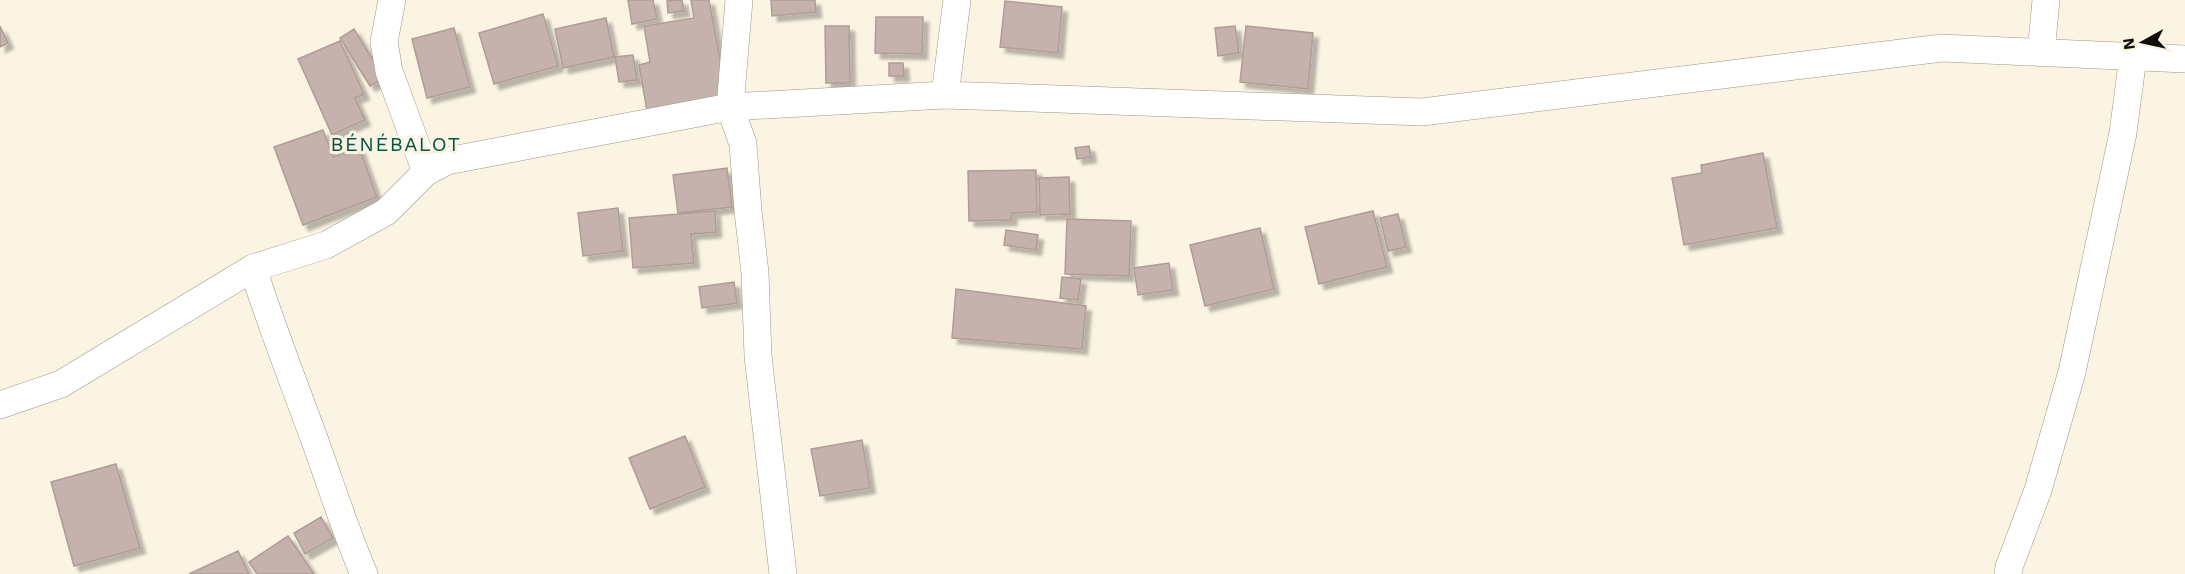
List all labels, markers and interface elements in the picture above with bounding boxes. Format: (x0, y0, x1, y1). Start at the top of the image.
north arrow (2113, 12, 2173, 72)
text: N (2118, 37, 2139, 51)
district label: BÉNÉBALOT (331, 132, 461, 156)

